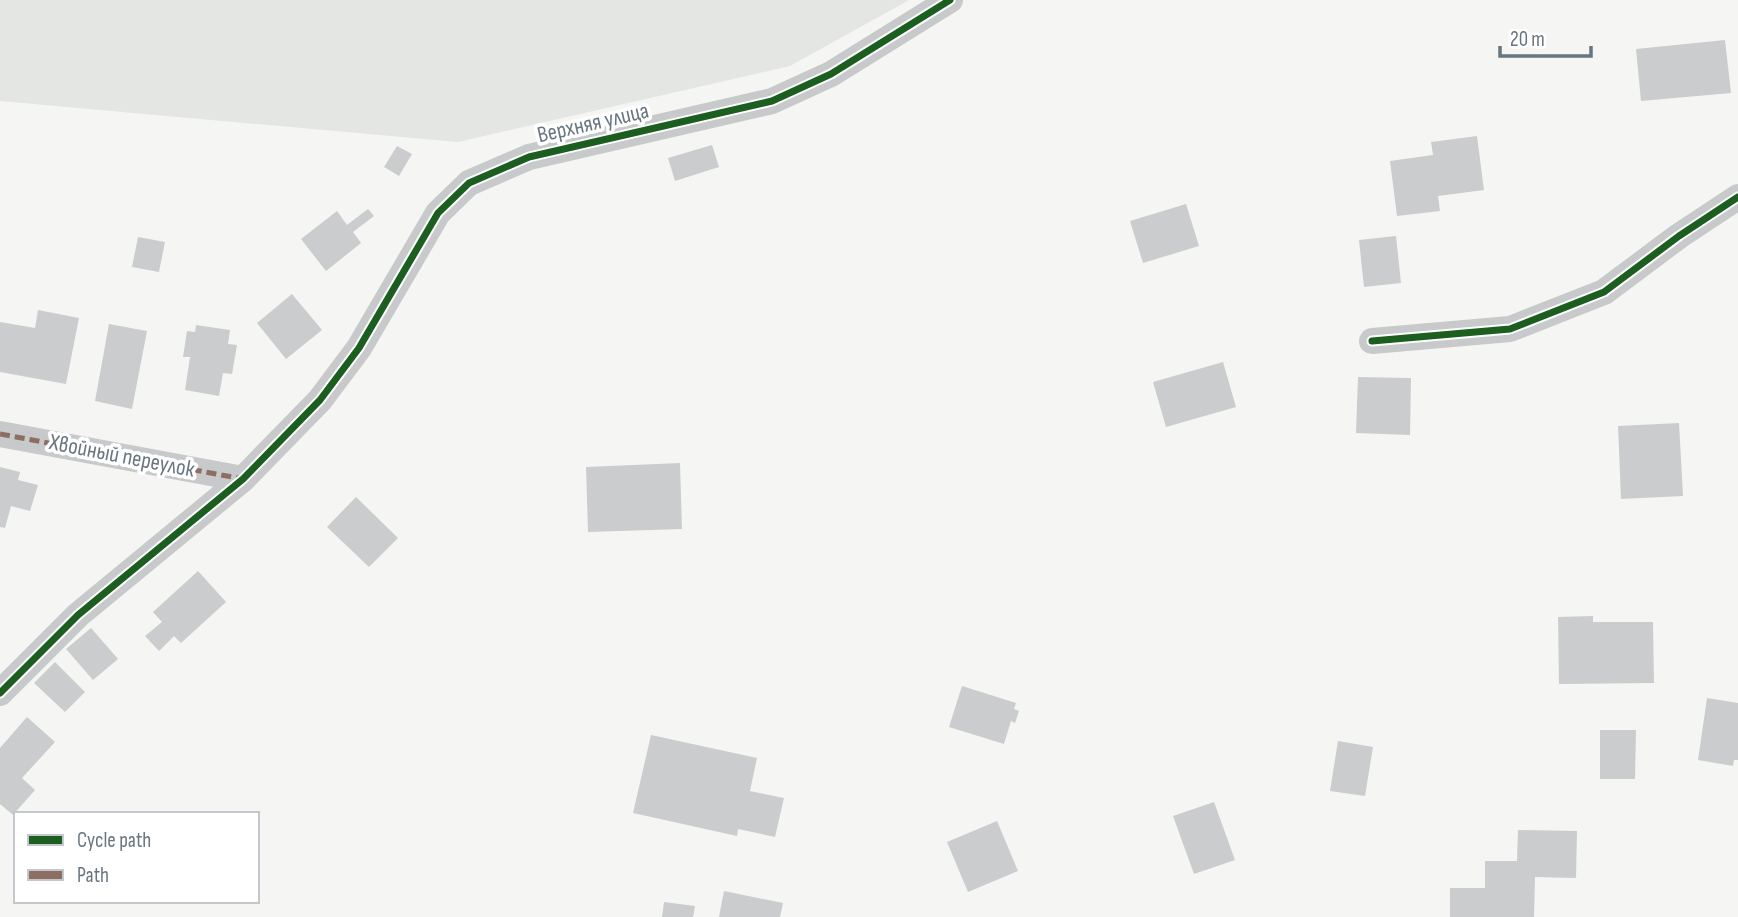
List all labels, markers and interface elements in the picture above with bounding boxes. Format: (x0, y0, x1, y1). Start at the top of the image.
scale bar (1500, 14, 1591, 58)
text: 20 m (1510, 27, 1545, 52)
street label: Верхняя улица (534, 97, 652, 149)
street label: Хвойный переулок (46, 428, 197, 484)
legend (14, 812, 259, 903)
text: Cycle path (77, 828, 151, 853)
text: Path (77, 863, 109, 888)

